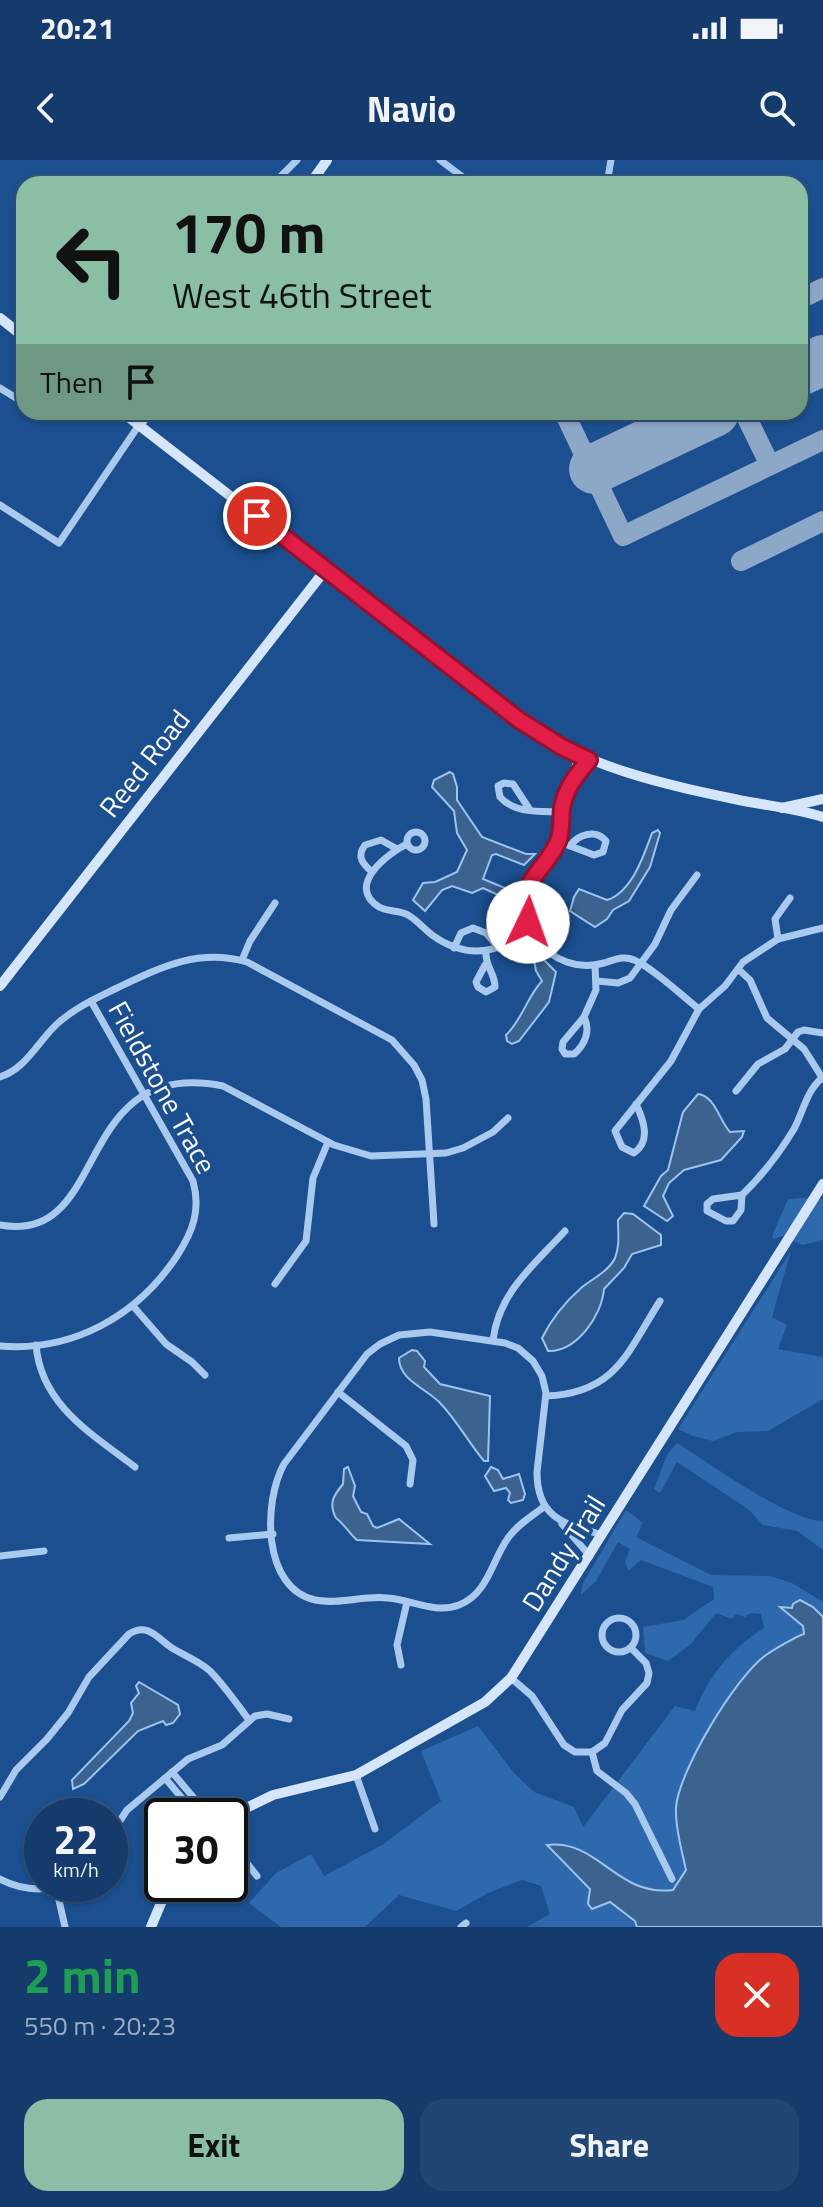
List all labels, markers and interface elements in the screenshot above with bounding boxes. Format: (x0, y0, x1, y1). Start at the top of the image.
text: 20:21 (40, 5, 115, 51)
text: Navio (367, 81, 456, 136)
icon: back (24, 86, 68, 130)
icon: search (755, 86, 799, 130)
text: 170 m (172, 190, 325, 275)
icon: left (40, 208, 144, 312)
text: West 46th Street (172, 267, 432, 322)
text: Then (40, 359, 103, 405)
icon: arrive (119, 360, 163, 404)
pin (223, 482, 291, 550)
icon: arrive (235, 494, 279, 538)
street label: Reed Road (88, 700, 200, 826)
position arrow (486, 880, 570, 964)
street label: Fieldstone Trace (98, 993, 228, 1181)
street label: Dandy Trail (510, 1486, 616, 1620)
speed limit sign: 30 (144, 1798, 248, 1902)
text: 22 (54, 1809, 98, 1870)
text: km/h (53, 1854, 99, 1885)
text: 2 min (24, 1939, 141, 2012)
button: close (715, 1953, 799, 2037)
text: 550 m · 20:23 (24, 2006, 176, 2045)
button: Exit (24, 2099, 404, 2191)
button: Share (420, 2099, 799, 2191)

